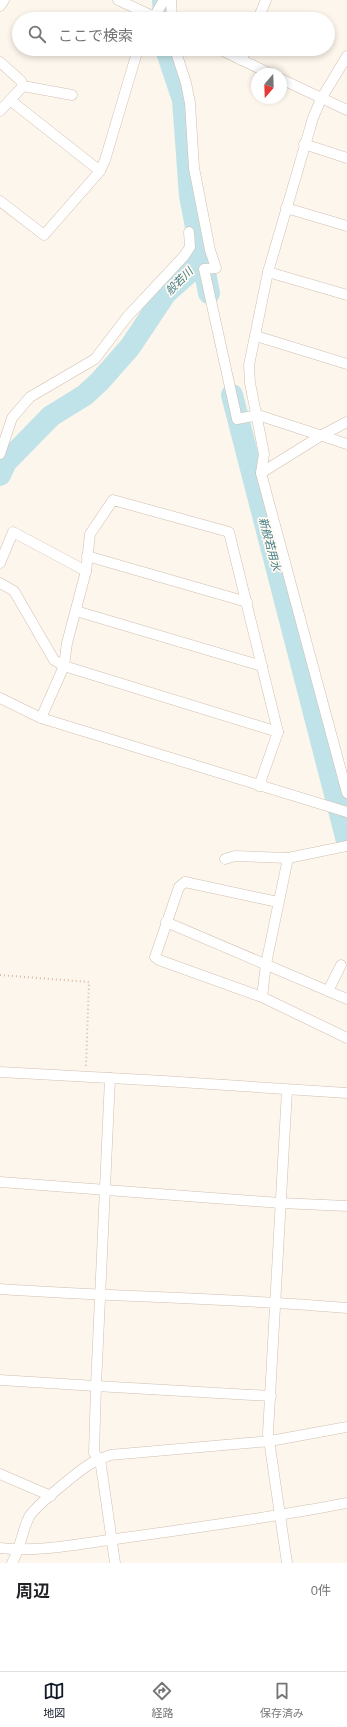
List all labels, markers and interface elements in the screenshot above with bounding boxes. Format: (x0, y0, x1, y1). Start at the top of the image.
search box (12, 12, 335, 56)
icon: search (26, 23, 48, 45)
text: ここで検索 (58, 27, 133, 44)
north arrow (251, 68, 287, 104)
water label: 般若川 (163, 264, 196, 297)
water label: 新般若用水 (257, 516, 283, 573)
text: 周辺 (16, 1582, 50, 1601)
text: 0件 (311, 1583, 331, 1598)
tab: 地図 (43, 1680, 65, 1720)
tab: 経路 (151, 1680, 173, 1720)
tab: 保存済み (260, 1680, 304, 1720)

